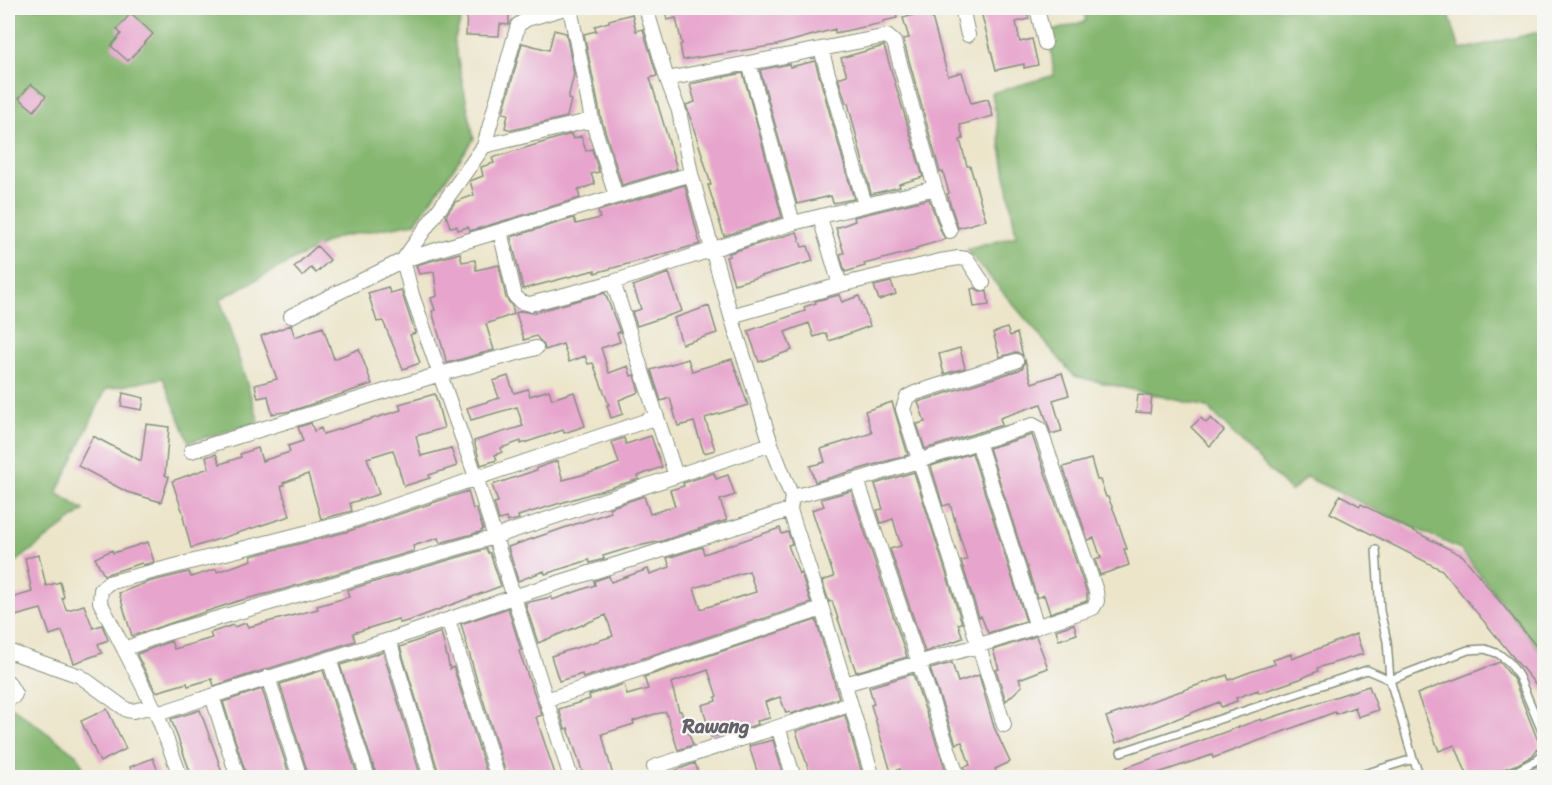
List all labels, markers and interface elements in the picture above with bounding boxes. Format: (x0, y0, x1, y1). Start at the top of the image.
district label: Rawang (682, 709, 749, 744)

